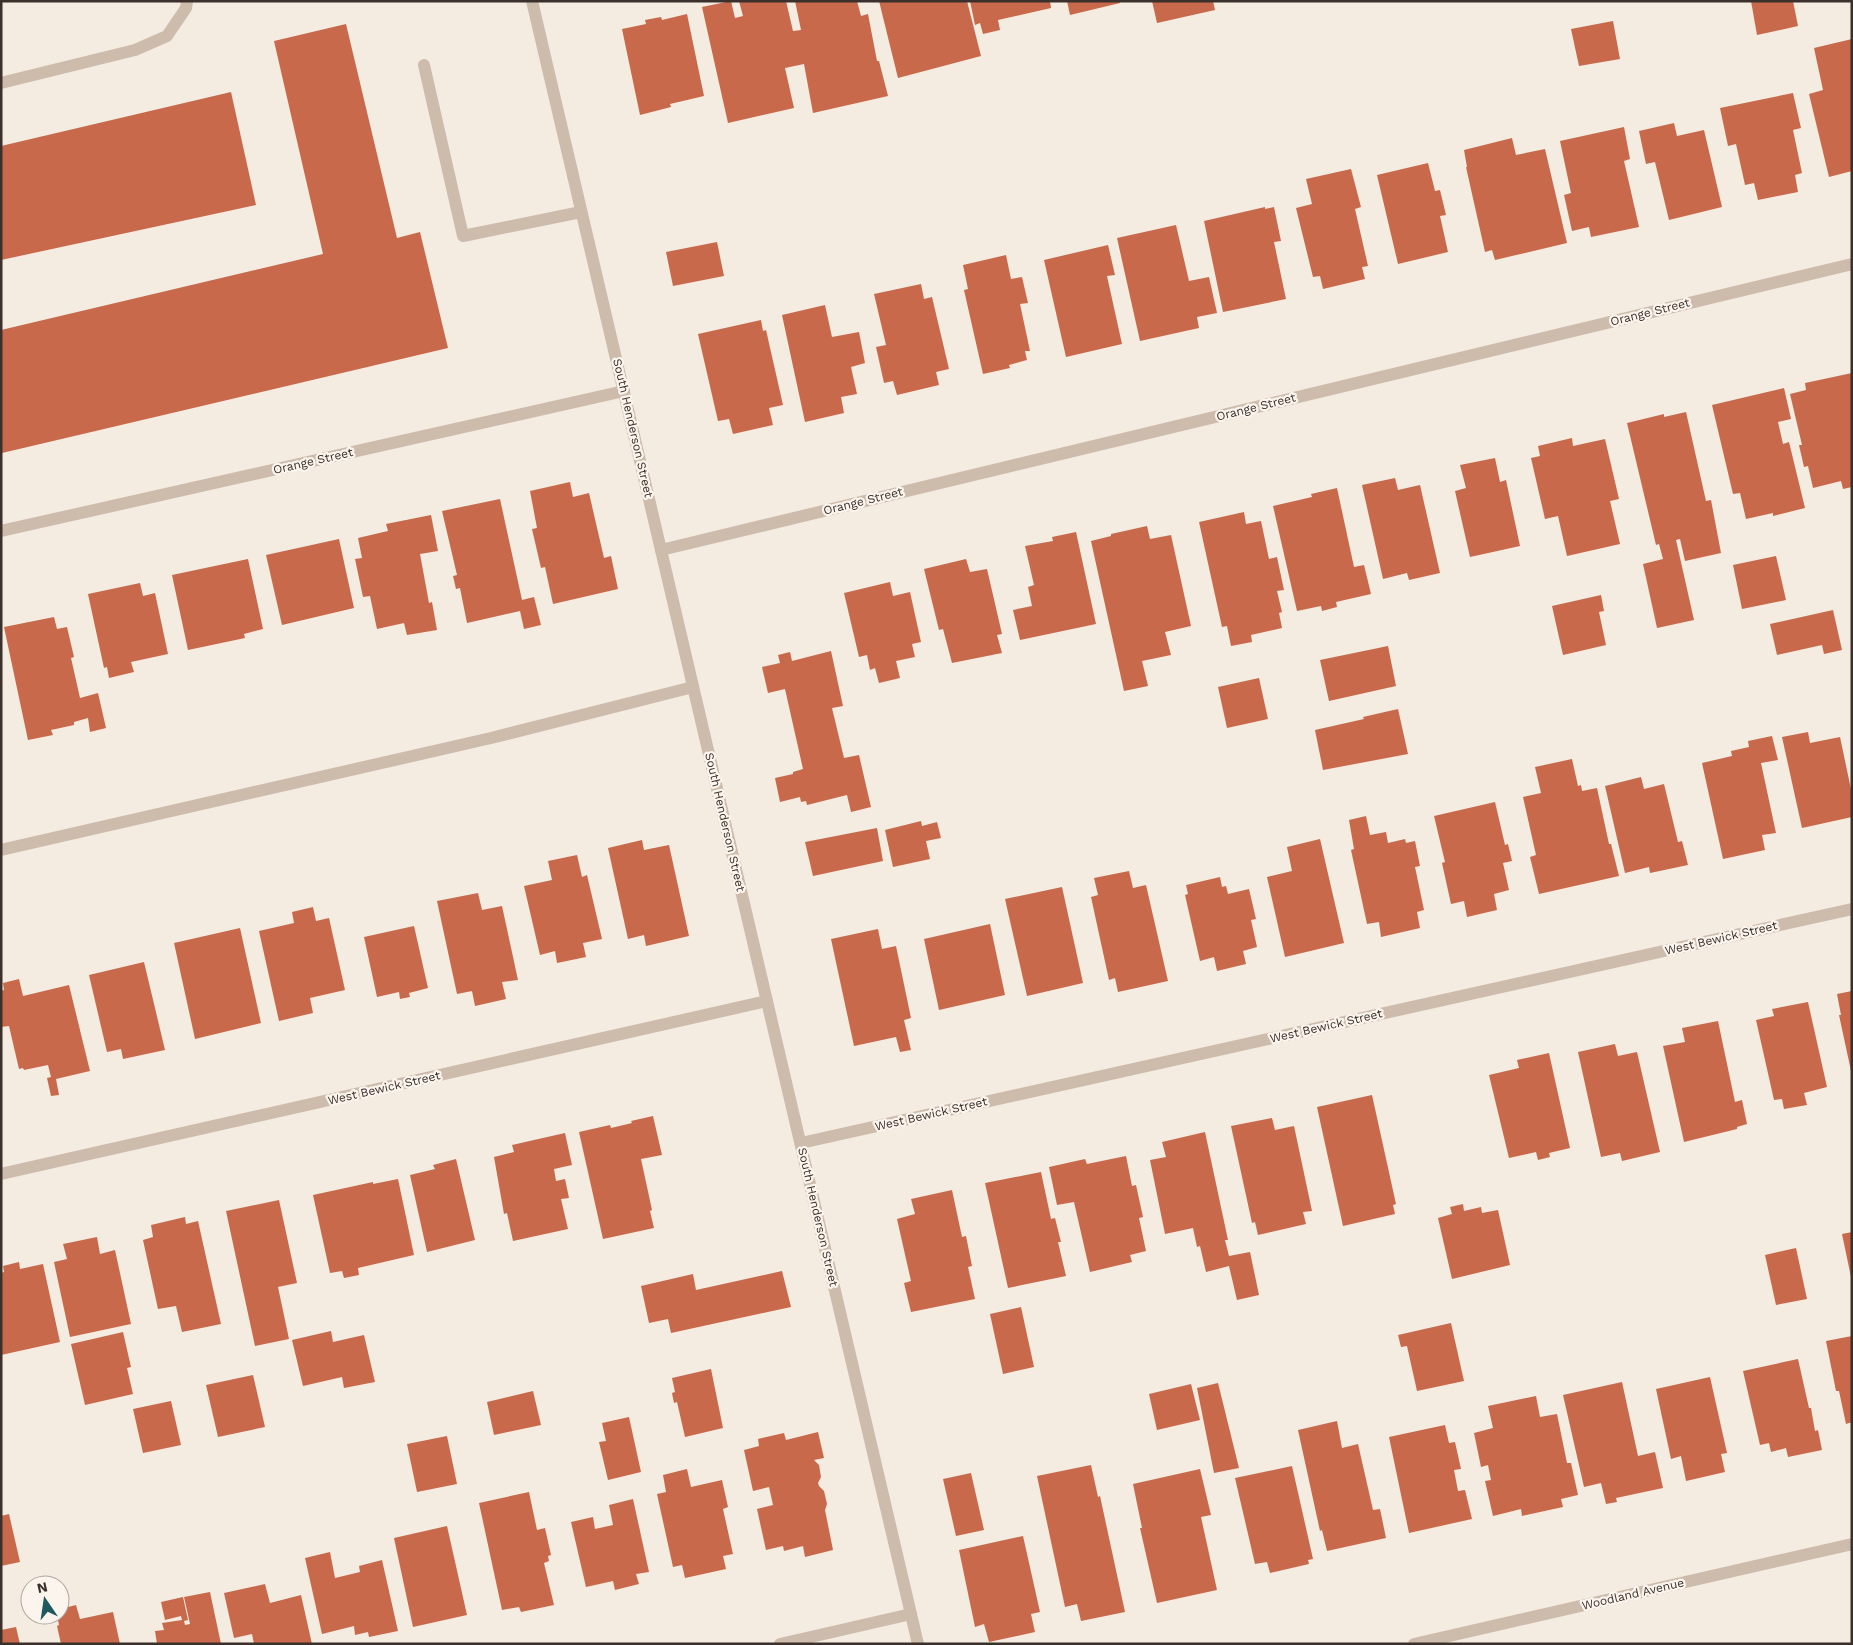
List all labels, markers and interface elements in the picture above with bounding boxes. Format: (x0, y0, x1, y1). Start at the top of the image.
street label: Orange Street (1609, 295, 1691, 329)
street label: South Henderson Street (610, 357, 656, 499)
street label: Orange Street (1215, 390, 1297, 424)
street label: Orange Street (272, 445, 354, 477)
street label: Orange Street (822, 484, 904, 518)
street label: South Henderson Street (702, 751, 748, 893)
street label: West Bewick Street (1663, 918, 1779, 958)
street label: West Bewick Street (1268, 1006, 1384, 1046)
street label: West Bewick Street (326, 1068, 442, 1108)
street label: West Bewick Street (873, 1094, 989, 1134)
street label: South Henderson Street (795, 1146, 841, 1288)
north arrow (20, 1575, 70, 1625)
street label: Woodland Avenue (1580, 1575, 1686, 1613)
text: N (35, 1578, 49, 1596)

